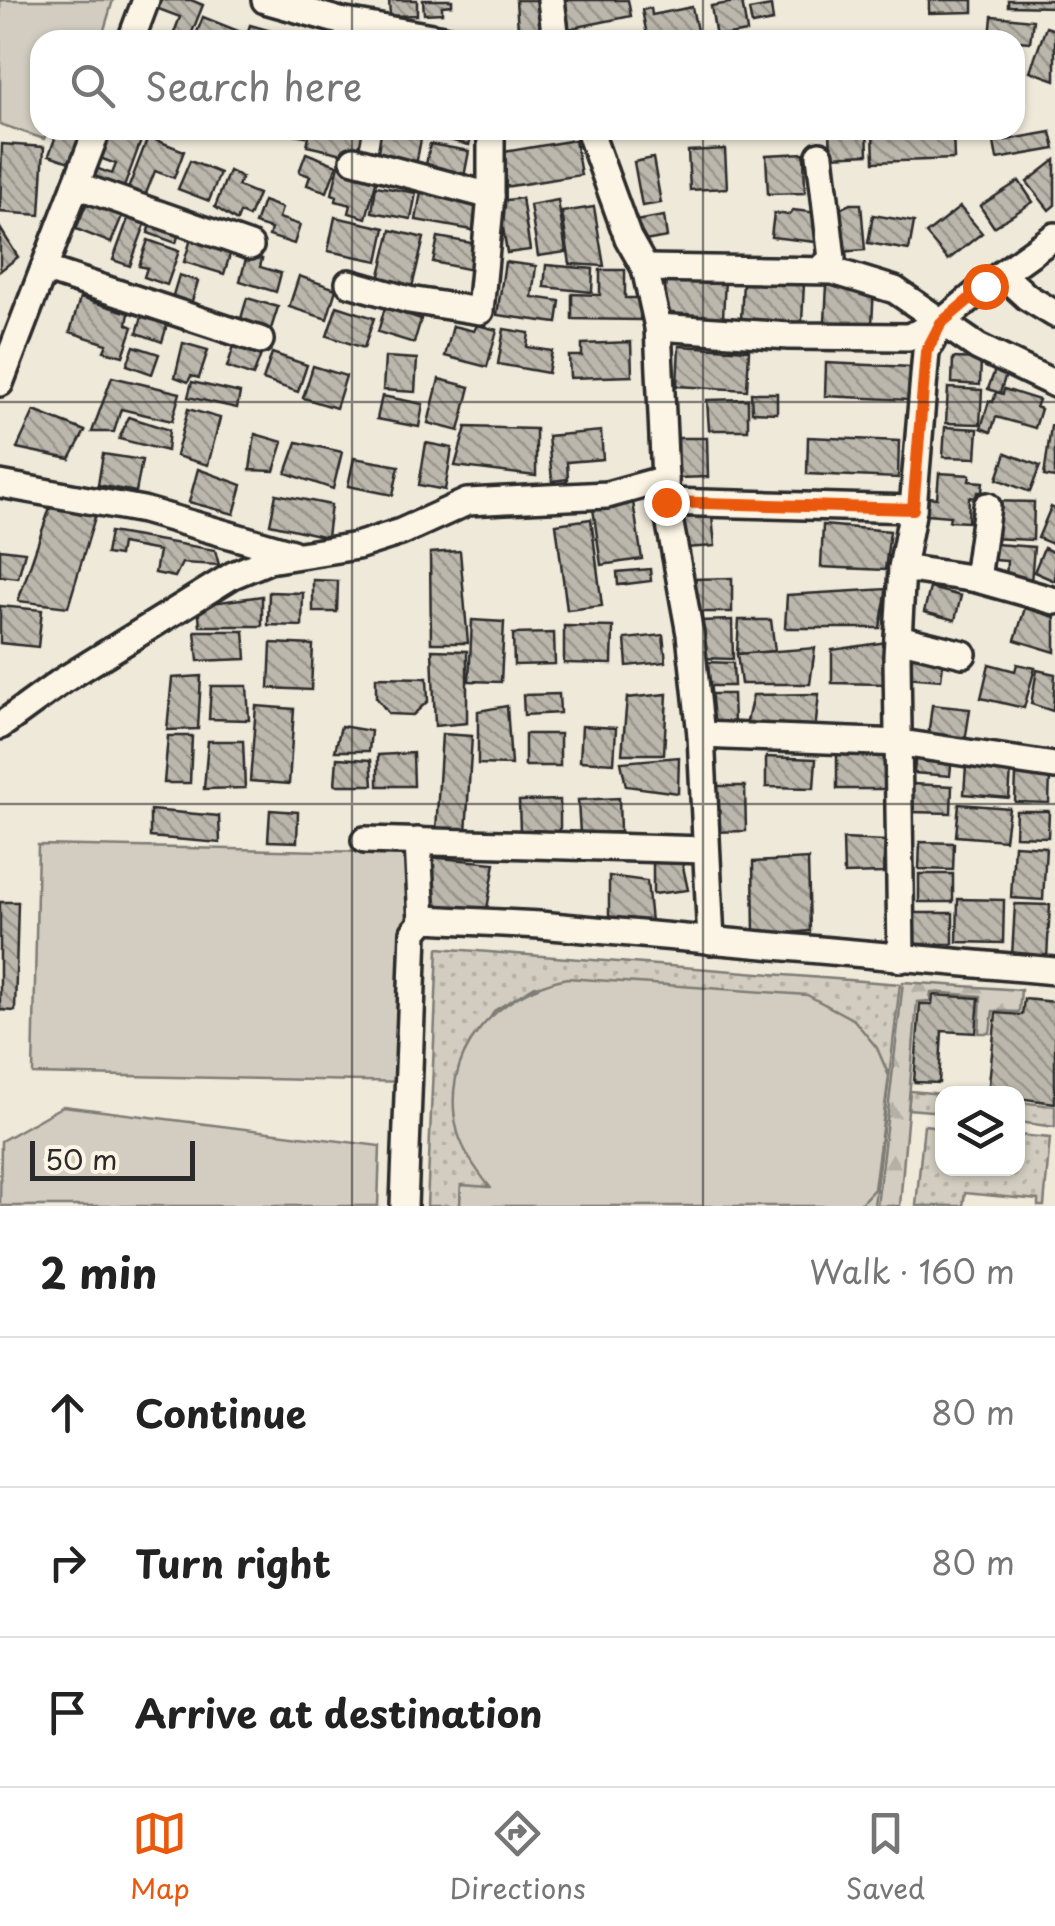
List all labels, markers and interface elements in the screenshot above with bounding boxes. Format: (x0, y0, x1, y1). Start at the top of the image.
search box (30, 30, 1025, 140)
text: Search here (145, 57, 362, 114)
icon: search (65, 58, 120, 113)
route start (963, 264, 1009, 310)
route end (644, 480, 690, 526)
map controls (935, 1086, 1025, 1176)
button: layers (935, 1086, 1025, 1176)
scale bar (30, 1136, 195, 1180)
text: 50 m (45, 1137, 118, 1180)
text: 2 min (40, 1240, 157, 1303)
text: Walk · 160 m (809, 1247, 1015, 1295)
text: Continue (135, 1384, 306, 1441)
icon: ahead (40, 1385, 95, 1440)
text: 80 m (931, 1388, 1015, 1436)
text: Turn right (135, 1534, 331, 1591)
icon: right (40, 1535, 95, 1590)
text: 80 m (931, 1538, 1015, 1586)
text: Arrive at destination (135, 1684, 543, 1741)
icon: arrive (40, 1685, 95, 1740)
tab: Map (130, 1806, 190, 1909)
tab: Directions (450, 1806, 586, 1909)
tab: Saved (846, 1806, 925, 1909)

